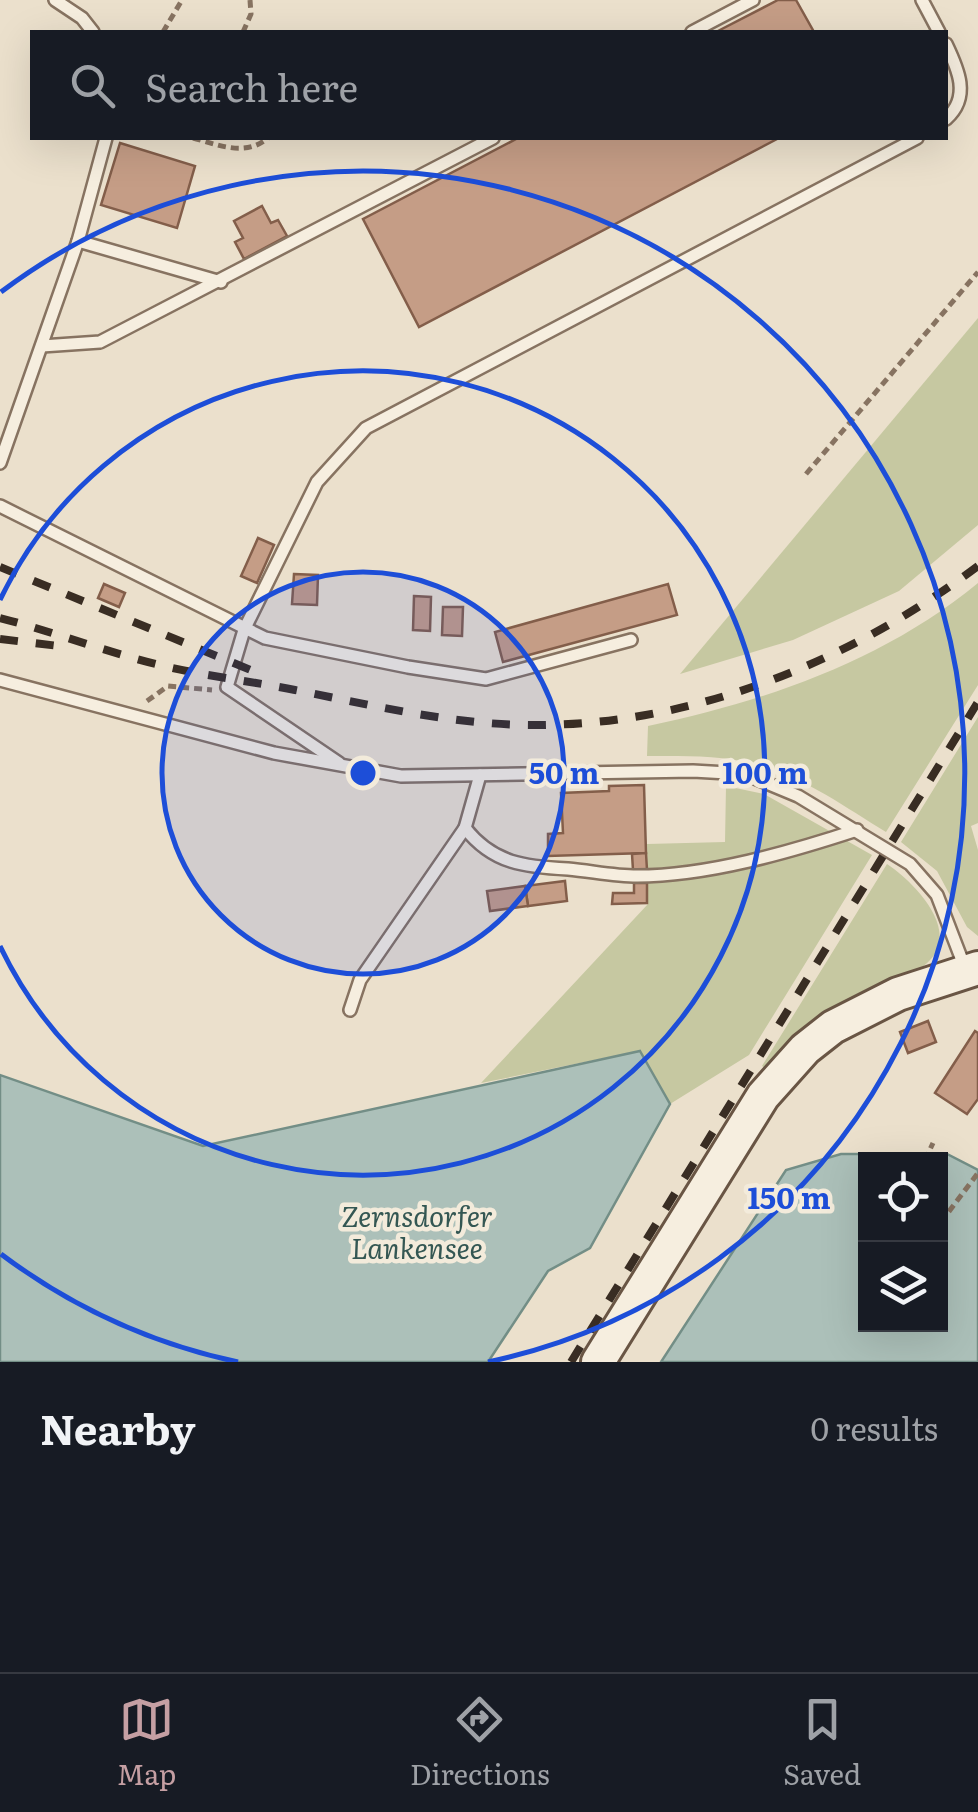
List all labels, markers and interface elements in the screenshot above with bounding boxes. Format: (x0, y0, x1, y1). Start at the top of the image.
search box (30, 30, 948, 140)
text: Search here (145, 57, 358, 114)
icon: search (65, 58, 120, 113)
text: 50 m (529, 749, 599, 793)
text: 100 m (722, 749, 808, 793)
centre of rings (345, 755, 381, 791)
map controls (858, 1152, 948, 1332)
button: locate (858, 1152, 948, 1242)
text: 150 m (747, 1174, 831, 1218)
water label: Zernsdorfer Lankensee (341, 1194, 493, 1268)
button: layers (858, 1242, 948, 1332)
text: Nearby (40, 1396, 196, 1458)
text: 0 results (810, 1403, 938, 1451)
tab: Map (117, 1692, 176, 1794)
tab: Directions (410, 1692, 550, 1794)
tab: Saved (783, 1692, 861, 1794)

